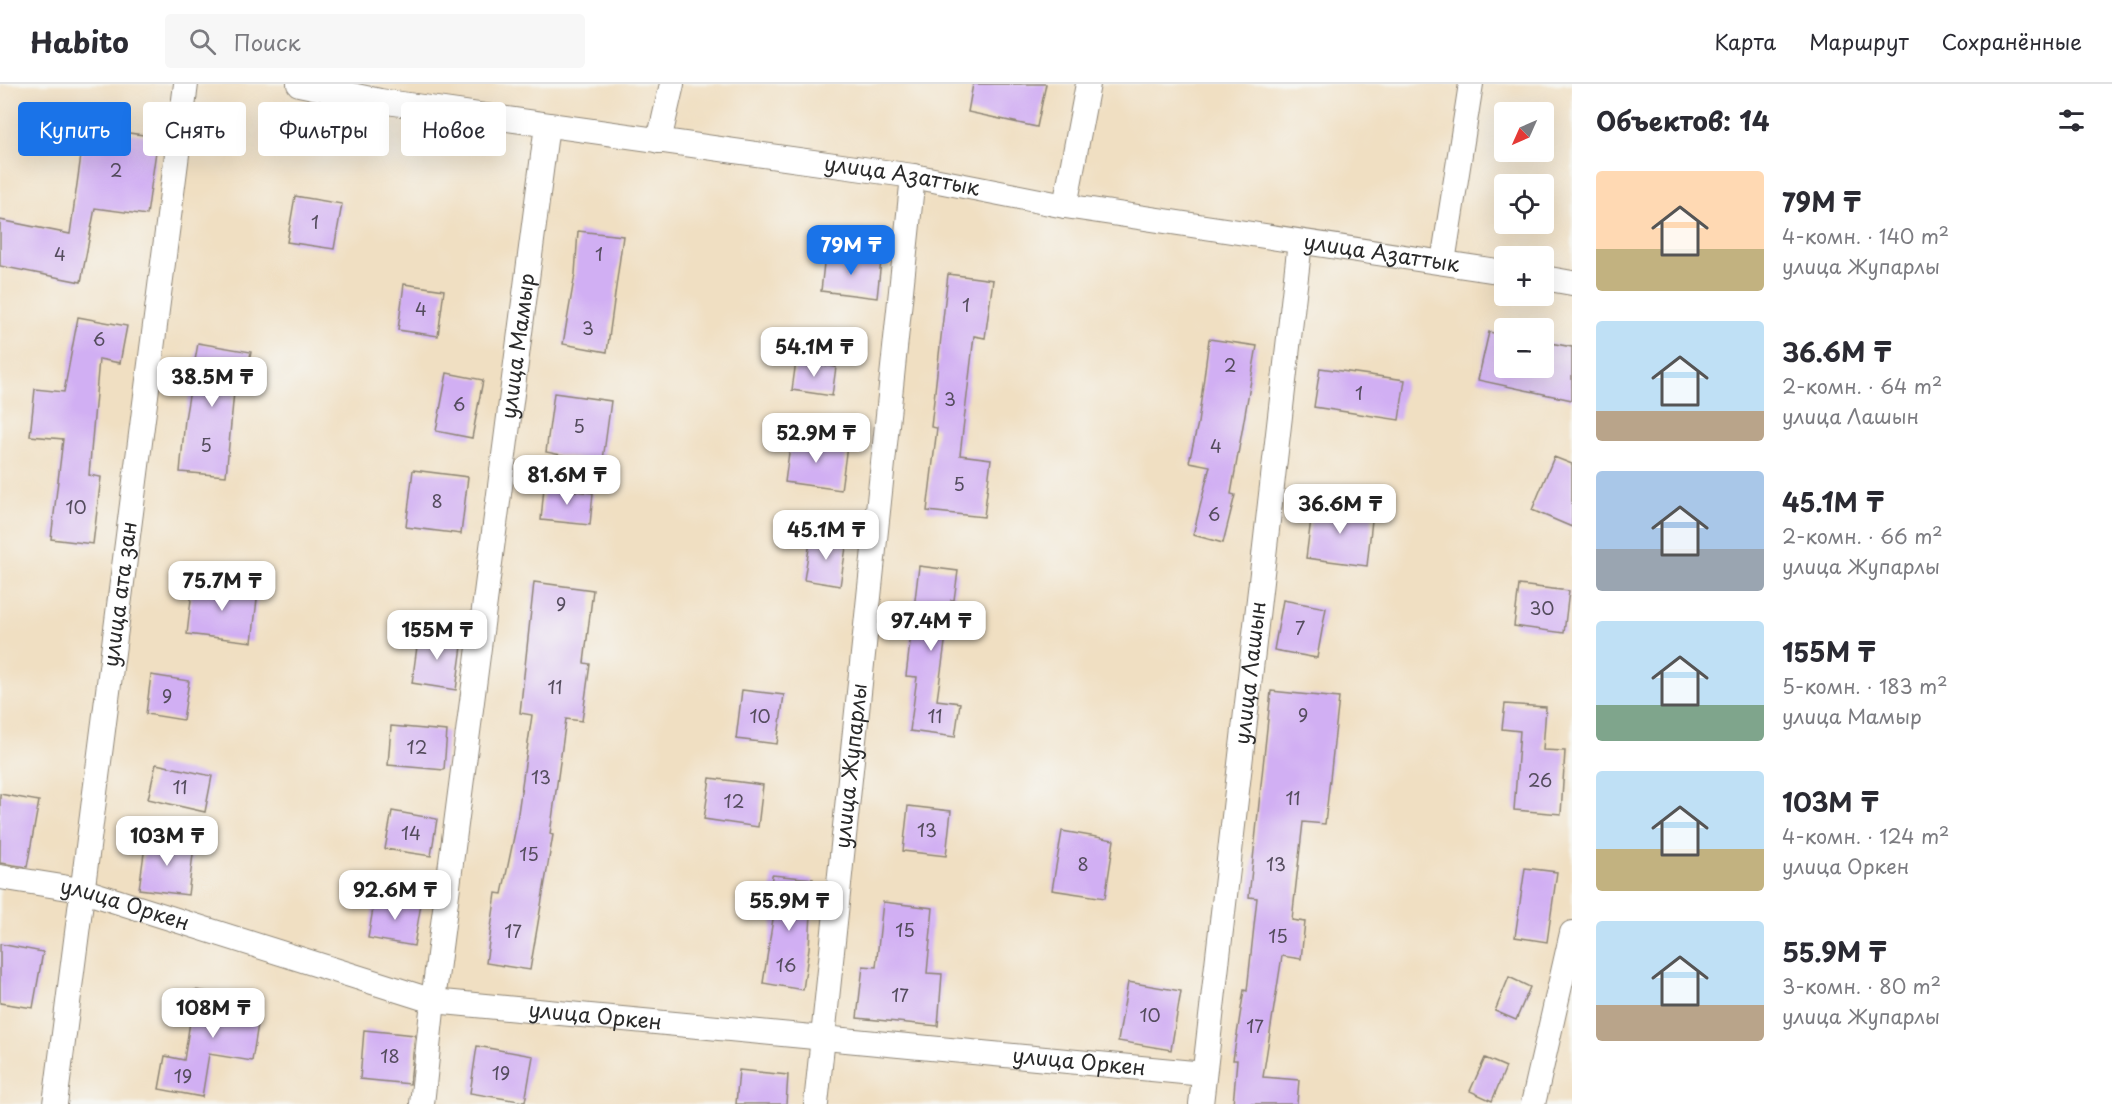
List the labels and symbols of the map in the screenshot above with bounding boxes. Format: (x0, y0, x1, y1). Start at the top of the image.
north arrow (1494, 102, 1554, 162)
street label: улица Азаттык (822, 146, 983, 203)
house number: 2 (110, 156, 122, 183)
house number: 1 (311, 208, 319, 235)
street label: улица Азаттык (1302, 224, 1462, 279)
pin: 79M ₸ (809, 225, 893, 276)
house number: 4 (54, 240, 66, 267)
house number: 1 (595, 240, 603, 267)
street label: улица Мамыр (491, 271, 542, 421)
house number: 1 (962, 291, 970, 318)
house number: 4 (415, 295, 427, 322)
house number: 3 (582, 314, 594, 341)
house number: 6 (93, 325, 105, 352)
pin: 54.1M ₸ (759, 327, 869, 378)
house number: 2 (1224, 351, 1236, 378)
pin: 38.5M ₸ (157, 357, 267, 408)
house number: 1 (1355, 379, 1363, 406)
house number: 3 (944, 385, 956, 412)
house number: 6 (453, 390, 465, 417)
house number: 5 (573, 412, 585, 439)
pin: 52.9M ₸ (761, 413, 871, 464)
house number: 5 (200, 431, 212, 458)
house number: 4 (1210, 432, 1222, 459)
pin: 81.6M ₸ (512, 455, 622, 506)
house number: 5 (953, 470, 965, 497)
pin: 36.6M ₸ (1285, 484, 1395, 535)
house number: 8 (431, 487, 443, 514)
house number: 10 (65, 493, 87, 520)
house number: 6 (1208, 500, 1220, 527)
pin: 45.1M ₸ (771, 510, 881, 561)
street label: улица ата зан (93, 519, 144, 669)
pin: 75.7M ₸ (167, 561, 277, 612)
house number: 9 (556, 590, 566, 617)
house number: 30 (1529, 594, 1555, 621)
street label: улица Лашын (1224, 599, 1273, 746)
pin: 97.4M ₸ (876, 601, 986, 652)
pin: 155M ₸ (388, 610, 486, 661)
house number: 7 (1295, 614, 1305, 641)
house number: 11 (547, 673, 563, 700)
street label: улица Жупарлы (825, 681, 874, 850)
house number: 9 (162, 682, 172, 709)
house number: 9 (1298, 701, 1308, 728)
house number: 10 (749, 702, 771, 729)
house number: 11 (927, 702, 943, 729)
house number: 12 (407, 733, 427, 760)
house number: 13 (531, 763, 551, 790)
house number: 26 (1528, 766, 1552, 793)
house number: 11 (172, 773, 188, 800)
house number: 11 (1285, 784, 1301, 811)
house number: 12 (724, 787, 744, 814)
pin: 103M ₸ (118, 816, 216, 867)
house number: 13 (917, 816, 937, 843)
house number: 14 (401, 819, 421, 846)
house number: 15 (519, 840, 539, 867)
house number: 8 (1077, 850, 1089, 877)
house number: 13 (1266, 850, 1286, 877)
street label: улица Оркен (58, 869, 194, 937)
pin: 92.6M ₸ (340, 870, 450, 921)
pin: 55.9M ₸ (734, 881, 844, 932)
house number: 15 (895, 916, 915, 943)
house number: 17 (504, 917, 522, 944)
house number: 15 (1268, 922, 1288, 949)
house number: 16 (776, 951, 796, 978)
house number: 17 (891, 981, 909, 1008)
pin: 108M ₸ (164, 988, 262, 1039)
street label: улица Оркен (527, 992, 663, 1037)
house number: 10 (1139, 1001, 1161, 1028)
house number: 17 (1246, 1012, 1264, 1039)
street label: улица Оркен (1011, 1038, 1147, 1082)
house number: 18 (380, 1042, 400, 1069)
house number: 19 (492, 1059, 510, 1086)
house number: 19 (174, 1062, 192, 1089)

